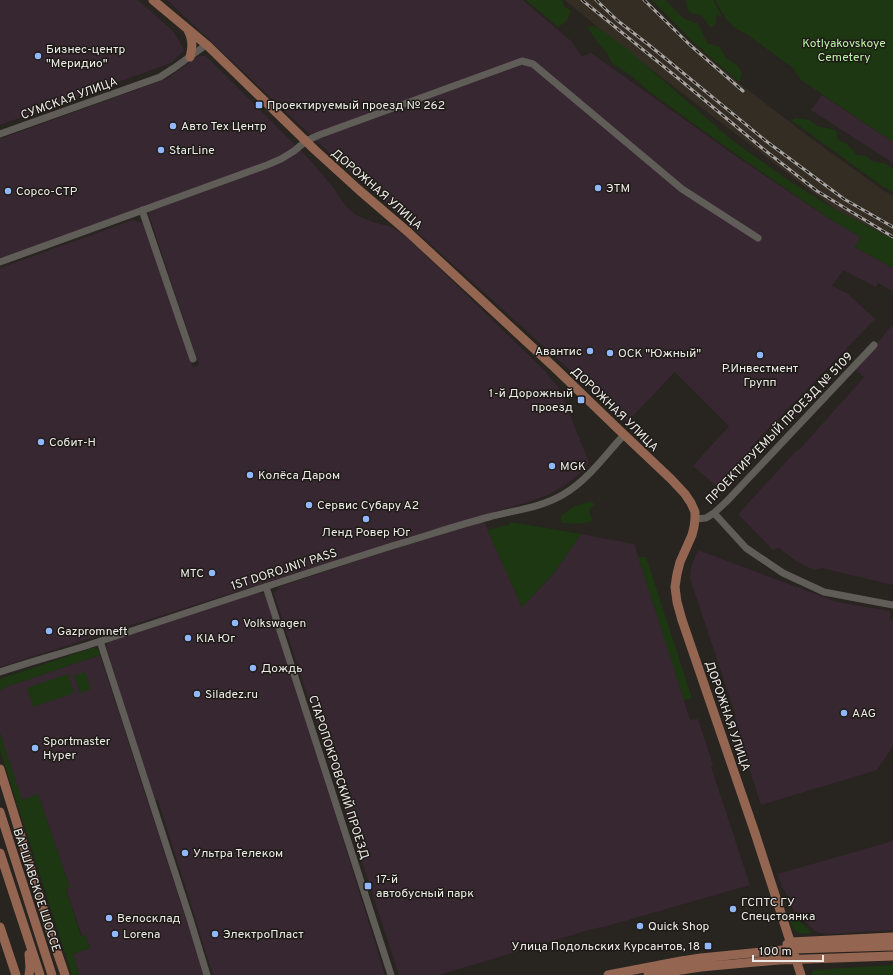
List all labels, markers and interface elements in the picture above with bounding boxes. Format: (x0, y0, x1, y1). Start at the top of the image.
park label: Kotlyakovskoye Cemetery (802, 36, 886, 66)
place label: Бизнес-центр "Меридио" (46, 42, 125, 72)
marker: Бизнес-центр "Меридио" (33, 51, 43, 61)
street label: СУМСКАЯ УЛИЦА (19, 74, 120, 124)
place label: Проектируемый проезд № 262 (267, 98, 445, 114)
marker: Проектируемый проезд № 262 (254, 100, 264, 110)
place label: Авто Тех Центр (181, 119, 267, 135)
marker: Авто Тех Центр (168, 121, 178, 131)
place label: StarLine (169, 143, 215, 159)
marker: StarLine (156, 145, 166, 155)
street label: ДОРОЖНАЯ УЛИЦА (327, 146, 425, 234)
place label: ЭТМ (606, 181, 630, 197)
marker: ЭТМ (593, 183, 603, 193)
place label: Сорсо-СТР (16, 184, 78, 200)
marker: Сорсо-СТР (3, 186, 13, 196)
place label: Авантис (535, 344, 582, 360)
marker: Авантис (585, 346, 595, 356)
place label: ОСК "Южный" (618, 346, 701, 362)
marker: ОСК "Южный" (605, 348, 615, 358)
street label: ПРОЕКТИРУЕМЫЙ ПРОЕЗД № 5109 (703, 349, 857, 508)
marker: Р.Инвестмент Групп (755, 350, 765, 360)
place label: Р.Инвестмент Групп (722, 361, 799, 391)
street label: ДОРОЖНАЯ УЛИЦА (567, 364, 662, 456)
place label: 1-й Дорожный проезд (489, 386, 573, 416)
marker: 1-й Дорожный проезд (576, 395, 586, 405)
place label: Собит-Н (49, 435, 96, 451)
marker: Собит-Н (36, 437, 46, 447)
place label: MGK (560, 459, 586, 475)
marker: MGK (547, 461, 557, 471)
place label: Колёса Даром (258, 468, 340, 484)
marker: Колёса Даром (245, 470, 255, 480)
place label: Сервис Субару А2 (317, 498, 419, 514)
marker: Сервис Субару А2 (304, 500, 314, 510)
marker: Ленд Ровер Юг (361, 514, 371, 524)
place label: Ленд Ровер Юг (322, 525, 410, 541)
street label: 1ST DOROJNIY PASS (229, 545, 340, 595)
place label: МТС (180, 566, 204, 582)
marker: МТС (207, 568, 217, 578)
place label: Volkswagen (243, 616, 306, 632)
marker: Volkswagen (230, 618, 240, 628)
place label: Gazpromneft (57, 624, 127, 640)
marker: Gazpromneft (44, 626, 54, 636)
place label: KIA Юг (196, 631, 235, 647)
marker: KIA Юг (183, 633, 193, 643)
street label: ДОРОЖНАЯ УЛИЦА (701, 659, 753, 774)
place label: Дождь (261, 661, 303, 677)
marker: Дождь (248, 663, 258, 673)
place label: Siladez.ru (205, 687, 258, 703)
marker: Siladez.ru (192, 689, 202, 699)
street label: СТАРОПОКРОВСКИЙ ПРОЕЗД (304, 693, 372, 861)
place label: AAG (852, 706, 876, 722)
marker: AAG (839, 708, 849, 718)
place label: Sportmaster Hyper (43, 734, 111, 764)
marker: Sportmaster Hyper (30, 743, 40, 753)
street label: ВАРШАВСКОЕ ШОССЕ (9, 826, 64, 954)
place label: Ультра Телеком (193, 846, 283, 862)
marker: Ультра Телеком (180, 848, 190, 858)
place label: 17-й автобусный парк (376, 872, 474, 902)
marker: 17-й автобусный парк (363, 881, 373, 891)
place label: ГСПТС ГУ Спецстоянка (741, 895, 815, 925)
marker: ГСПТС ГУ Спецстоянка (728, 904, 738, 914)
place label: Велосклад (117, 911, 181, 927)
marker: Велосклад (104, 913, 114, 923)
place label: Quick Shop (648, 919, 710, 935)
marker: Quick Shop (635, 921, 645, 931)
place label: Lorena (123, 927, 160, 943)
place label: ЭлектроПласт (223, 927, 304, 943)
marker: Lorena (110, 929, 120, 939)
marker: ЭлектроПласт (210, 929, 220, 939)
scale bar (753, 937, 823, 963)
place label: Улица Подольских Курсантов, 18 (512, 939, 700, 955)
marker: Улица Подольских Курсантов, 18 (703, 941, 713, 951)
text: 100 m (759, 944, 792, 960)

